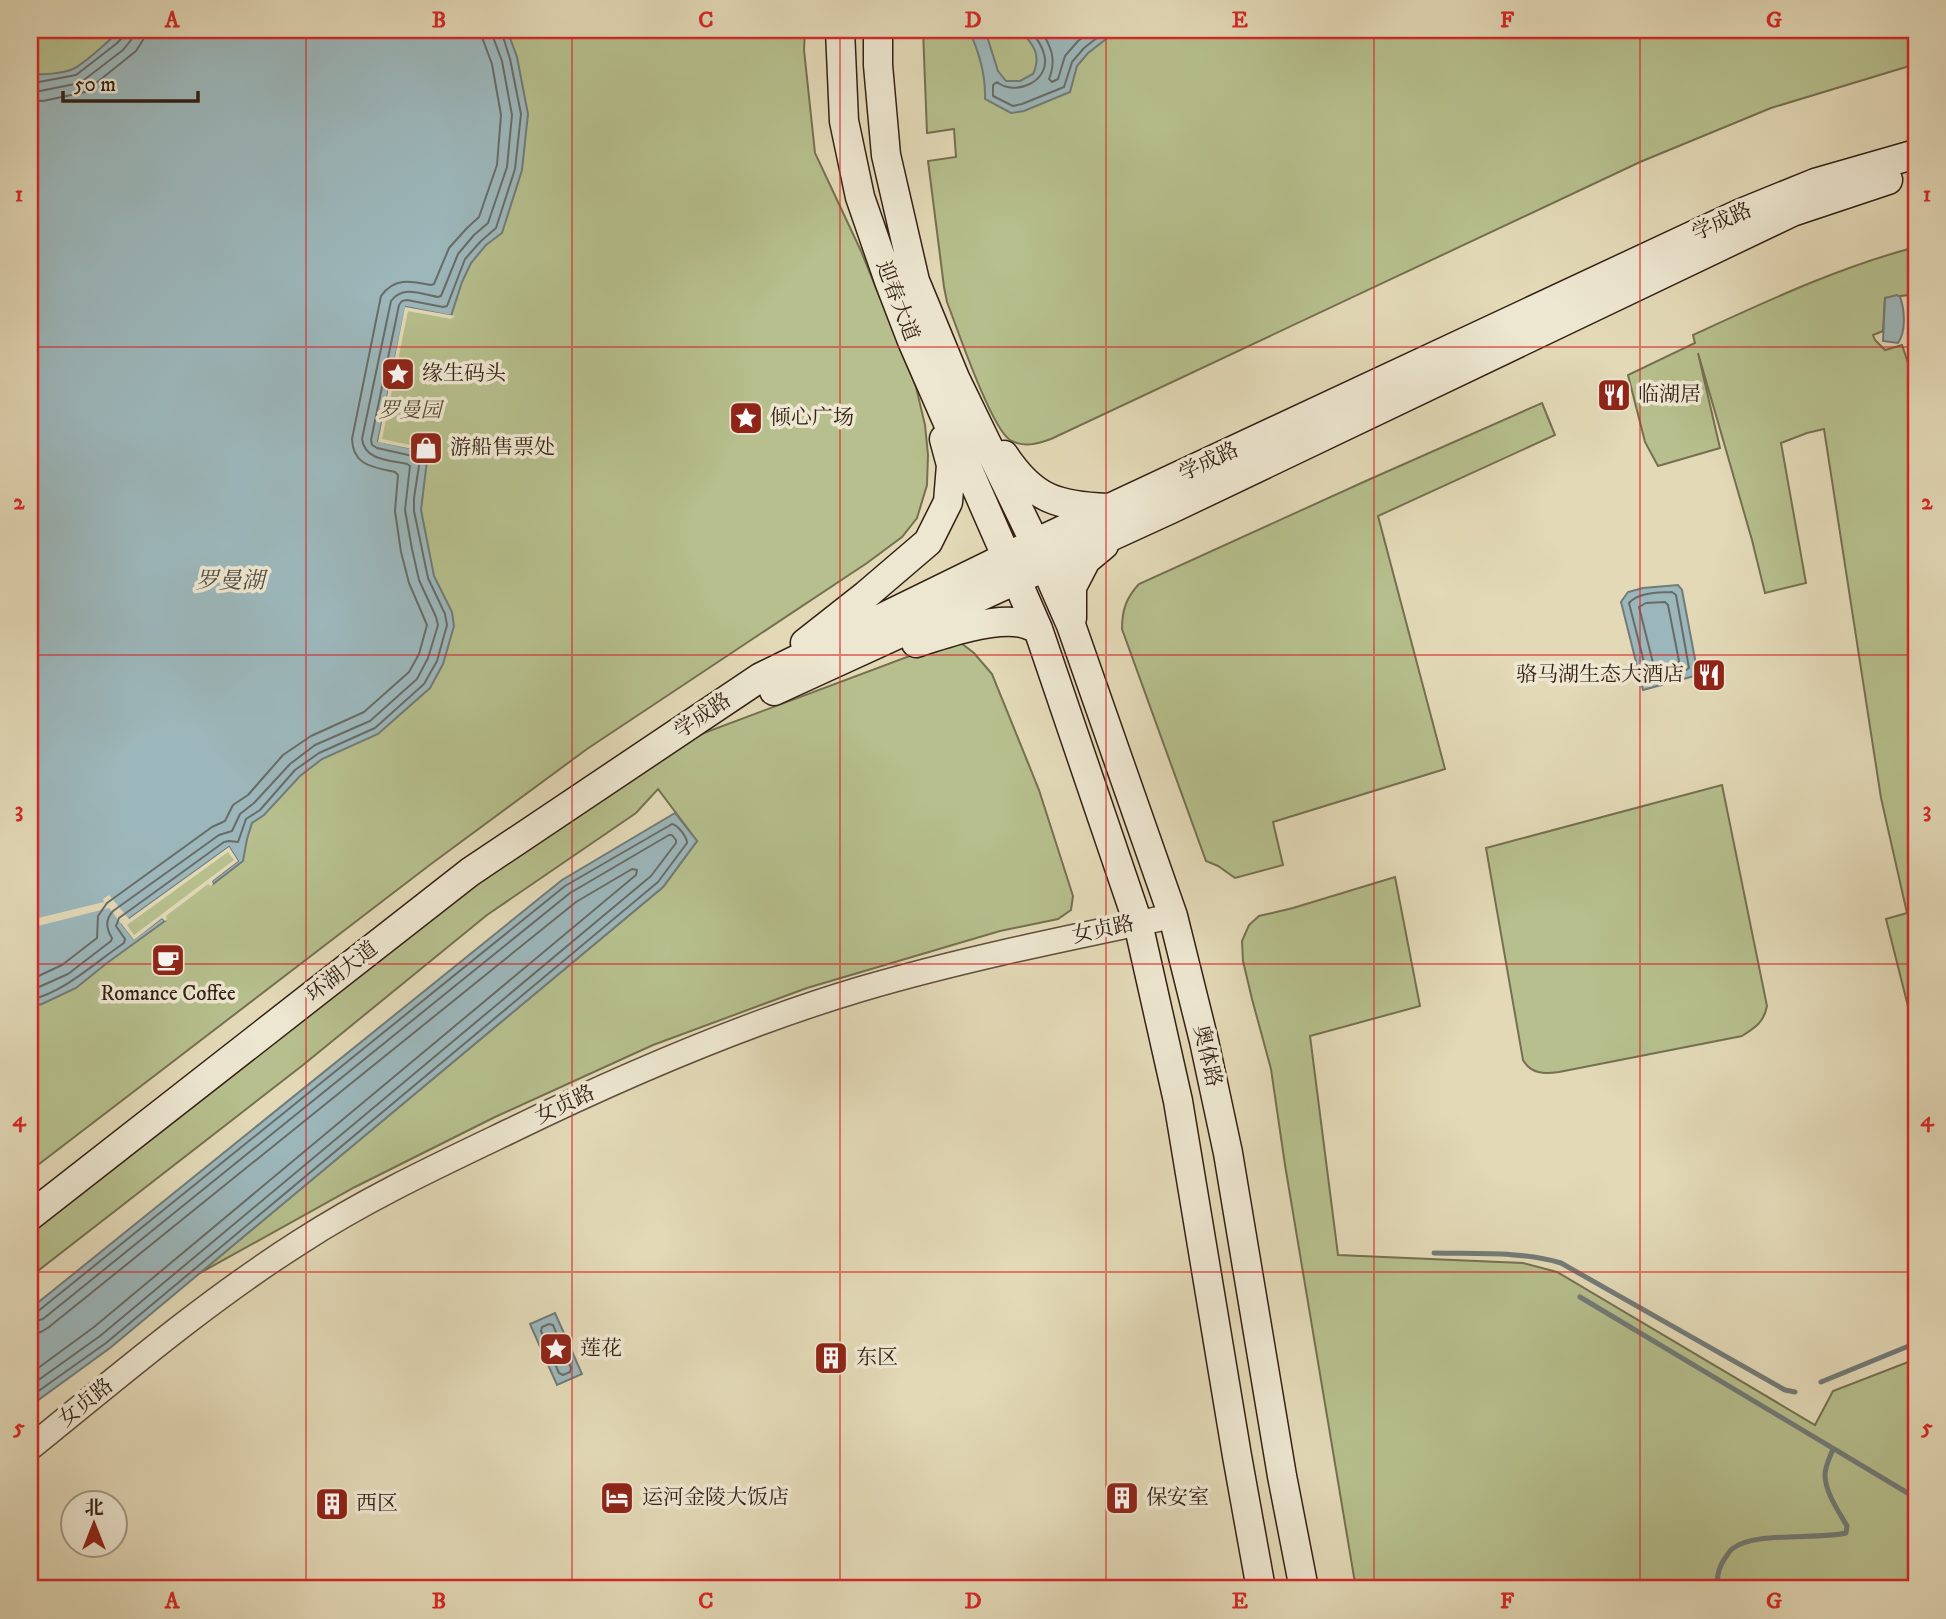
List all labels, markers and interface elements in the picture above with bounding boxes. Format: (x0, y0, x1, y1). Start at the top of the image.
text: A (164, 6, 181, 35)
text: B (432, 6, 446, 35)
text: C (698, 6, 714, 35)
text: D (964, 6, 982, 35)
text: E (1232, 6, 1248, 35)
text: F (1500, 6, 1515, 35)
text: G (1766, 6, 1782, 35)
scale bar (63, 60, 198, 104)
text: 50 m (74, 72, 116, 98)
text: 1 (15, 180, 23, 209)
text: 1 (1923, 180, 1931, 209)
street label: 学成路 (1688, 197, 1756, 247)
street label: 迎春大道 (870, 257, 924, 345)
place icon: 缘生码头 (379, 355, 417, 393)
place label: 缘生码头 (422, 361, 506, 387)
restaurant icon: 临湖居 (1595, 376, 1633, 414)
place label: 临湖居 (1638, 382, 1701, 408)
park label: 罗曼园 (379, 398, 444, 424)
place icon: 倾心广场 (727, 399, 765, 437)
place label: 倾心广场 (770, 405, 854, 431)
shop icon: 游船售票处 (407, 429, 445, 467)
place label: 游船售票处 (450, 435, 555, 461)
street label: 学成路 (1175, 437, 1243, 487)
text: 2 (13, 488, 25, 517)
text: 2 (1921, 488, 1933, 517)
water label: 罗曼湖 (196, 567, 269, 596)
restaurant icon: 骆马湖生态大酒店 (1690, 656, 1728, 694)
place label: 骆马湖生态大酒店 (1516, 662, 1684, 688)
street label: 学成路 (670, 688, 736, 744)
text: 3 (15, 796, 23, 825)
text: 3 (1923, 796, 1931, 825)
street label: 女贞路 (1069, 911, 1137, 949)
street label: 环湖大道 (301, 936, 383, 1008)
cafe icon: Romance Coffee (149, 941, 187, 979)
place label: Romance Coffee (100, 981, 236, 1007)
street label: 奥体路 (1187, 1022, 1227, 1090)
street label: 女贞路 (531, 1080, 599, 1130)
text: 4 (12, 1105, 27, 1134)
text: 4 (1920, 1105, 1935, 1134)
place icon: 莲花 (537, 1330, 575, 1368)
place label: 莲花 (580, 1336, 622, 1362)
building icon: 东区 (812, 1339, 850, 1377)
place label: 东区 (856, 1345, 898, 1371)
street label: 女贞路 (53, 1373, 119, 1433)
text: 5 (12, 1413, 25, 1442)
text: 5 (1920, 1413, 1933, 1442)
hotel icon: 运河金陵大饭店 (598, 1479, 636, 1517)
building icon: 保安室 (1103, 1479, 1141, 1517)
building icon: 西区 (313, 1485, 351, 1523)
place label: 运河金陵大饭店 (642, 1485, 789, 1511)
place label: 保安室 (1146, 1485, 1209, 1511)
north arrow (60, 1490, 130, 1560)
place label: 西区 (356, 1491, 398, 1517)
text: 北 (84, 1497, 104, 1520)
text: A (164, 1587, 181, 1616)
text: B (432, 1587, 446, 1616)
text: C (698, 1587, 714, 1616)
text: D (964, 1587, 982, 1616)
text: E (1232, 1587, 1248, 1616)
text: F (1500, 1587, 1515, 1616)
text: G (1766, 1587, 1782, 1616)

